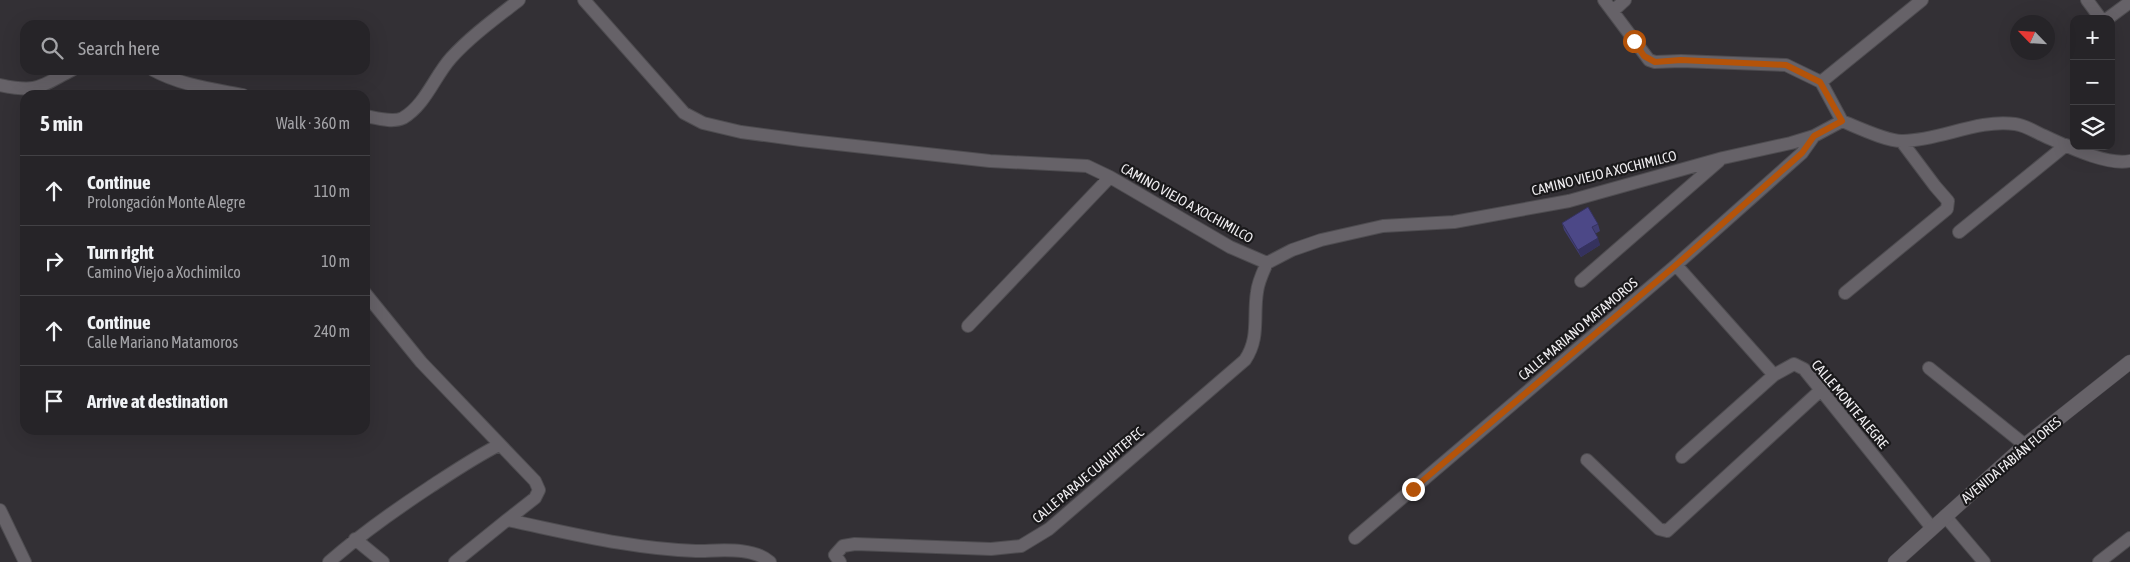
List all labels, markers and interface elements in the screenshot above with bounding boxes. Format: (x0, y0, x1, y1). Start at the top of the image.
north arrow (2010, 15, 2055, 60)
map controls (2070, 15, 2115, 150)
button: + (2070, 15, 2115, 60)
search box (20, 20, 370, 75)
route start (1623, 30, 1646, 53)
icon: search (38, 34, 66, 62)
text: Search here (78, 37, 160, 59)
button: − (2070, 60, 2115, 105)
button: layers (2070, 105, 2115, 150)
text: 5 min (40, 111, 83, 135)
text: Walk · 360 m (276, 114, 350, 132)
street label: CAMINO VIEJO A XOCHIMILCO (1530, 147, 1678, 199)
street label: CAMINO VIEJO A XOCHIMILCO (1118, 160, 1256, 246)
text: Continue (87, 171, 151, 193)
icon: ahead (40, 177, 68, 205)
text: 110 m (314, 182, 350, 200)
text: Prolongación Monte Alegre (87, 193, 245, 211)
text: Turn right (87, 241, 154, 263)
icon: right (40, 247, 68, 275)
text: 10 m (321, 252, 350, 270)
text: Camino Viejo a Xochimilco (87, 263, 241, 281)
street label: CALLE MARIANO MATAMOROS (1515, 274, 1641, 383)
text: Continue (87, 311, 151, 333)
icon: ahead (40, 317, 68, 345)
text: 240 m (314, 322, 350, 340)
text: Calle Mariano Matamoros (87, 333, 238, 351)
street label: CALLE MONTE ALEGRE (1808, 357, 1892, 451)
icon: arrive (40, 387, 68, 415)
text: Arrive at destination (87, 390, 228, 412)
street label: AVENIDA FABIÁN FLORES (1958, 414, 2064, 506)
street label: CALLE PARAJE CUAUHTEPEC (1029, 423, 1147, 526)
route end (1402, 478, 1425, 501)

